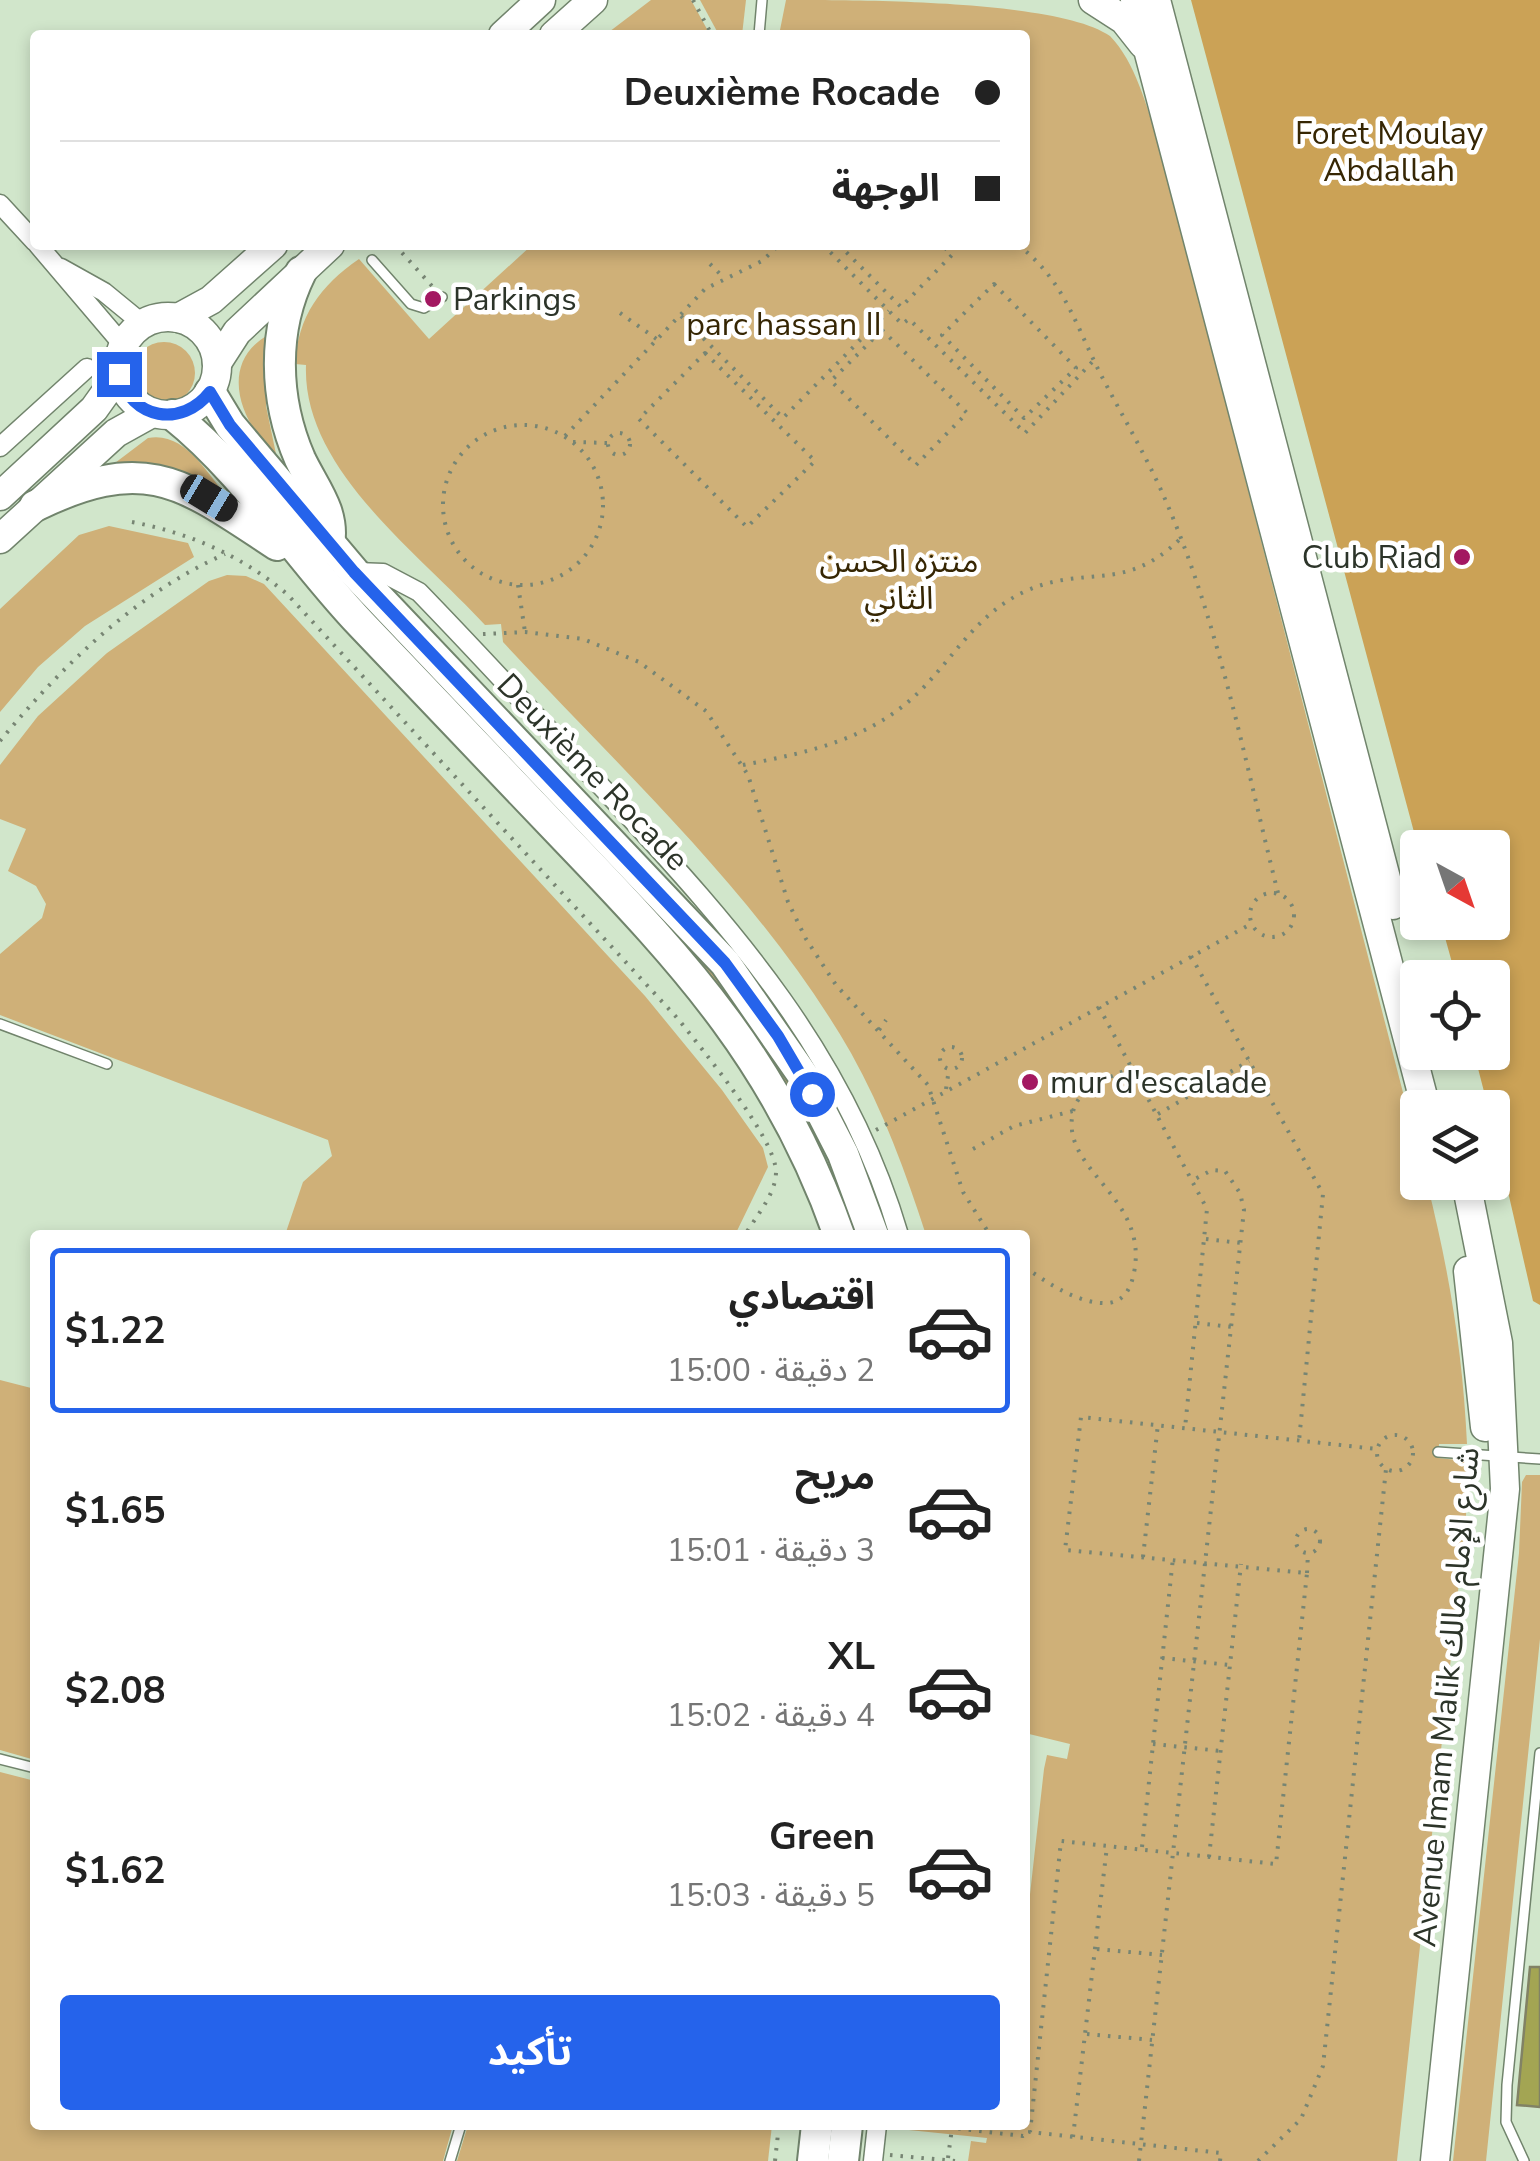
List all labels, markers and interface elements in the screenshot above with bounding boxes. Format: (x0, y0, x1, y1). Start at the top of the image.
text: Deuxième Rocade (624, 67, 940, 118)
park label: Foret Moulay Abdallah (1295, 112, 1484, 192)
text: الوجهة (832, 163, 940, 214)
place label: Parkings (453, 278, 577, 321)
marker: Parkings (422, 288, 444, 310)
park label: parc hassan II (686, 303, 882, 346)
route end (97, 352, 142, 397)
car (176, 470, 242, 526)
place label: Club Riad (1302, 536, 1442, 579)
park label: منتزه الحسن الثاني (819, 540, 979, 622)
marker: Club Riad (1451, 546, 1473, 568)
street label: Deuxième Rocade (487, 664, 698, 880)
north arrow (1400, 830, 1510, 940)
map controls (1400, 830, 1510, 1200)
button: locate (1400, 960, 1510, 1070)
place label: mur d'escalade (1050, 1061, 1267, 1104)
marker: mur d'escalade (1019, 1071, 1041, 1093)
route start (790, 1072, 835, 1117)
button: layers (1400, 1090, 1510, 1200)
text: اقتصادي (729, 1271, 875, 1322)
icon: car (905, 1286, 995, 1376)
text: $1.22 (65, 1305, 166, 1356)
text: 2 دقيقة · 15:00 (667, 1349, 875, 1392)
street label: Avenue Imam Malik شارع الإمام مالك (1403, 1445, 1492, 1949)
text: مريح (795, 1451, 875, 1502)
icon: car (905, 1466, 995, 1556)
text: $1.65 (65, 1485, 166, 1536)
text: 3 دقيقة · 15:01 (667, 1529, 875, 1572)
text: XL (828, 1631, 875, 1682)
icon: car (905, 1646, 995, 1736)
text: $2.08 (65, 1665, 166, 1716)
text: 4 دقيقة · 15:02 (667, 1694, 875, 1737)
text: Green (769, 1811, 875, 1862)
icon: car (905, 1826, 995, 1916)
text: $1.62 (65, 1845, 166, 1896)
text: 5 دقيقة · 15:03 (667, 1874, 875, 1917)
button: تأكيد (60, 1995, 1000, 2110)

